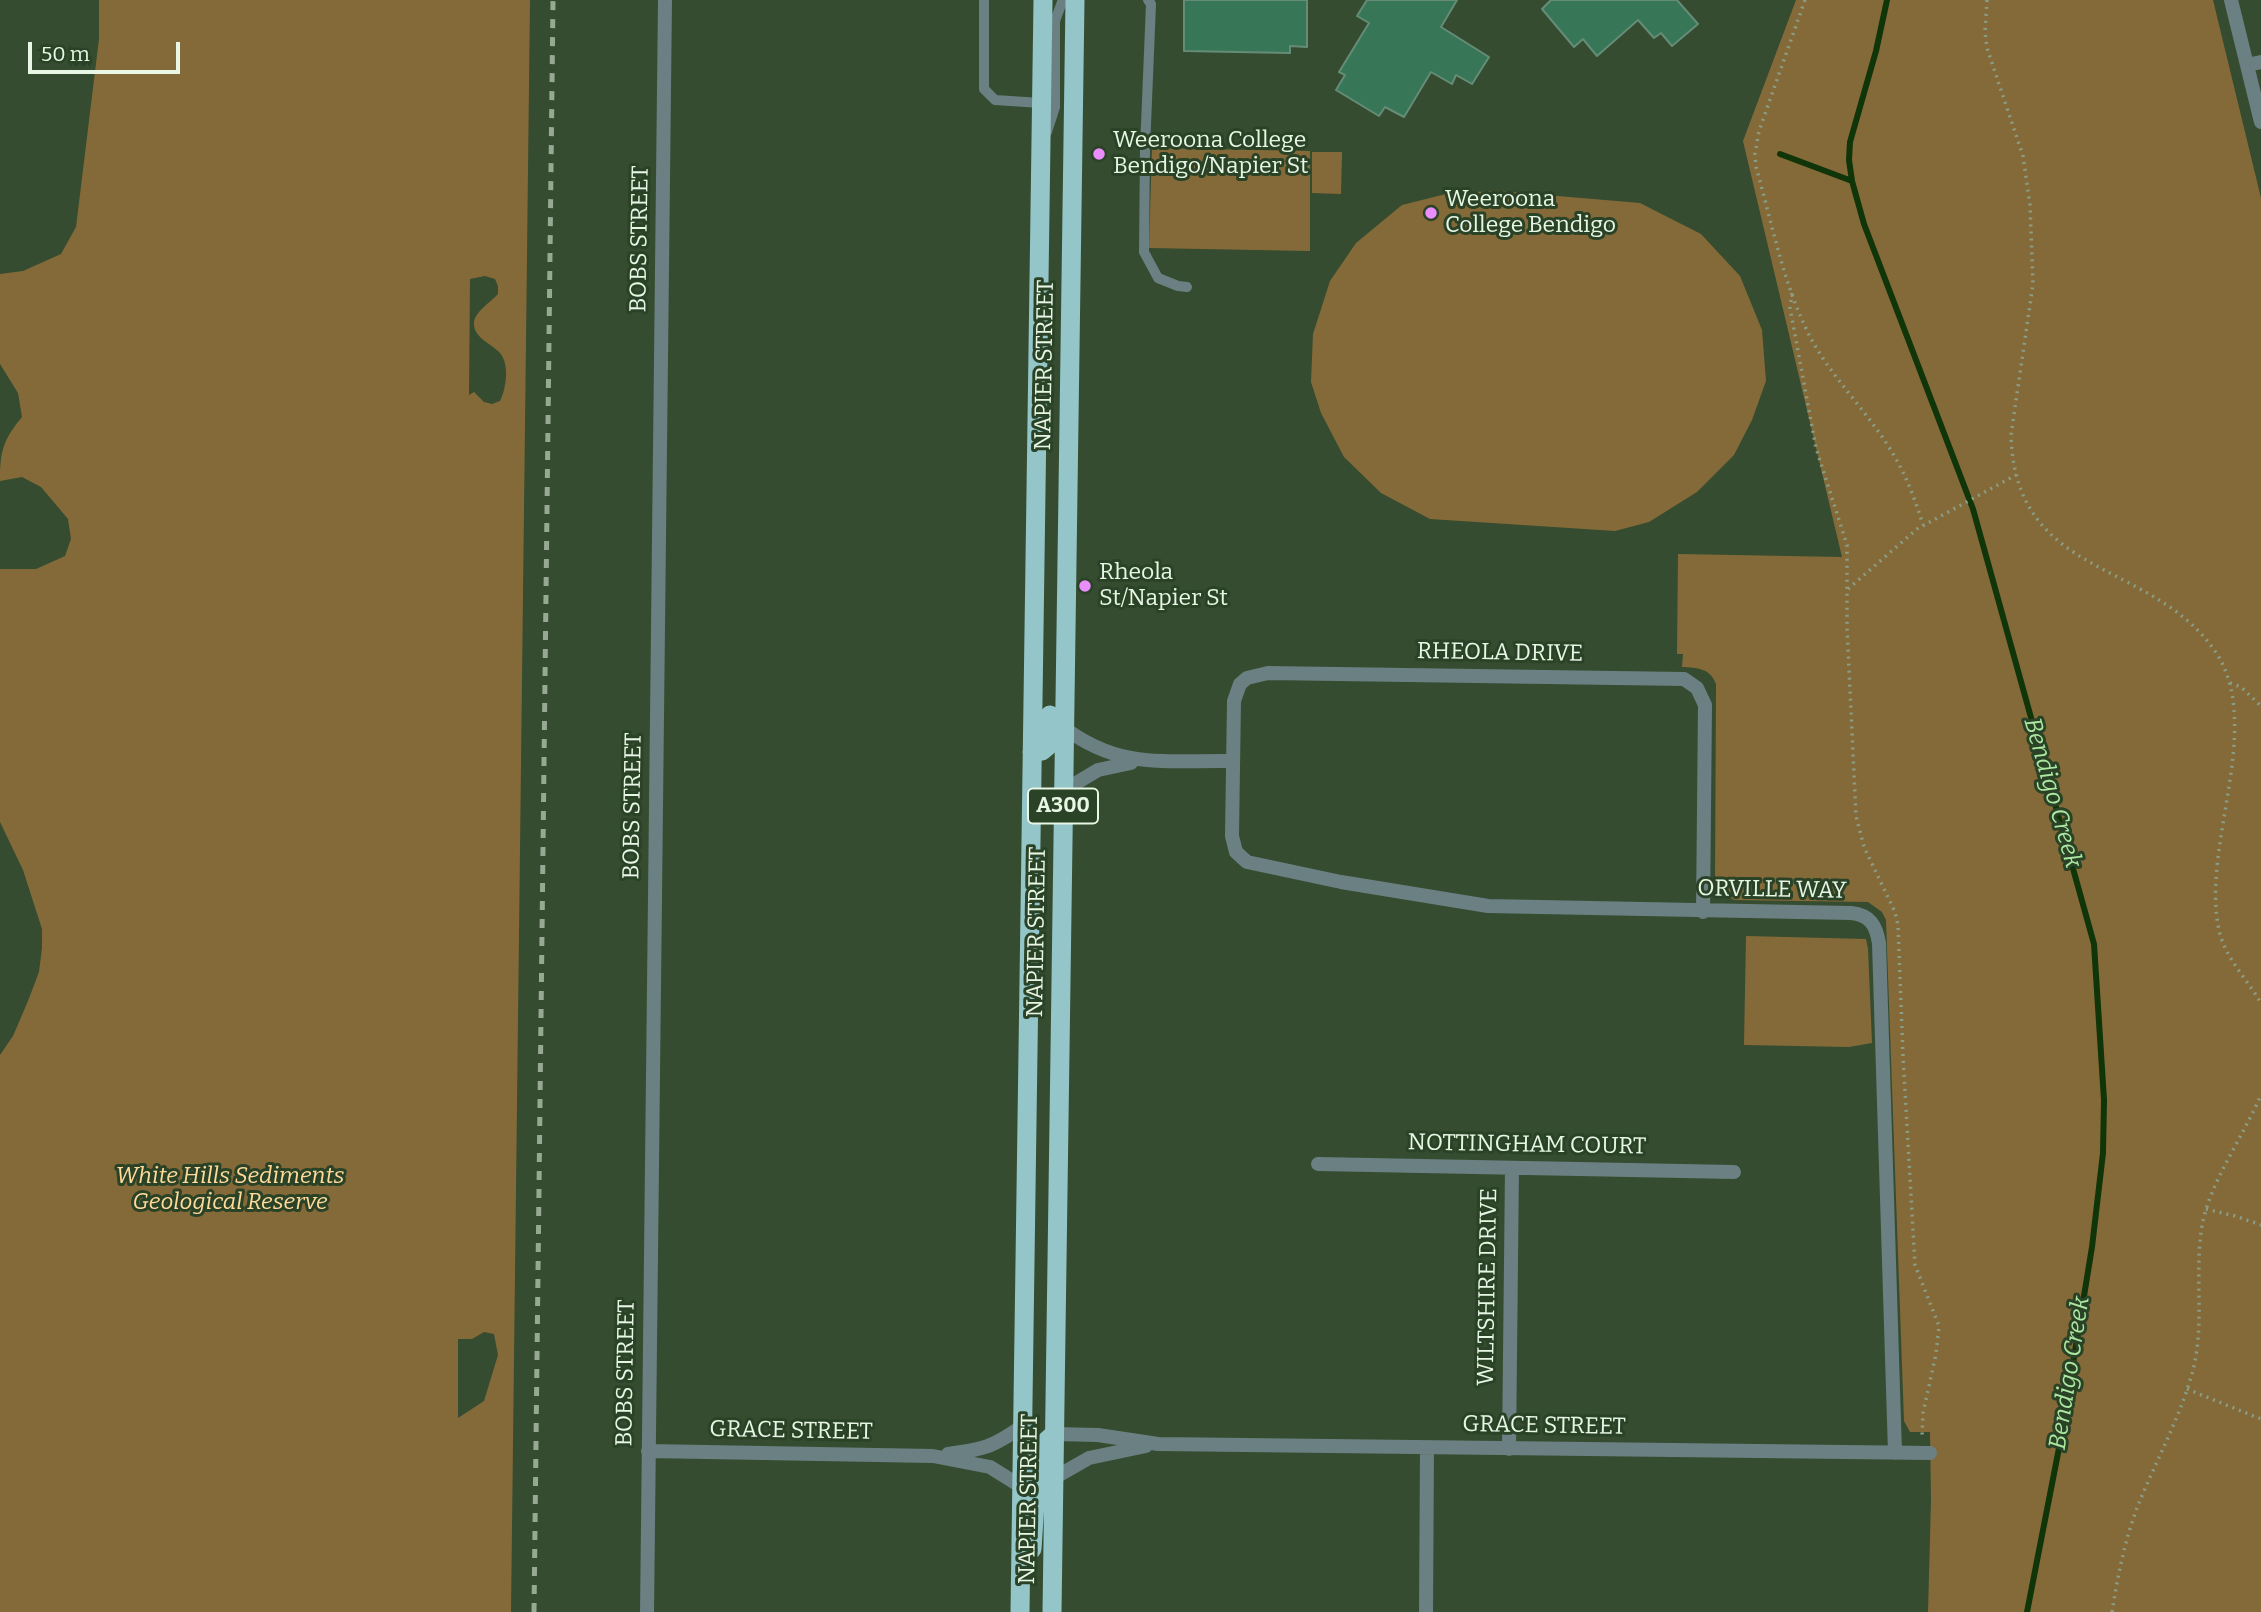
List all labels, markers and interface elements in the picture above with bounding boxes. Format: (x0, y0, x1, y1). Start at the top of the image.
scale bar (32, 28, 184, 72)
text: 50 m (41, 41, 90, 67)
place label: Weeroona College Bendigo/Napier St (1113, 127, 1308, 181)
marker: Weeroona College Bendigo/Napier St (1091, 146, 1107, 162)
street label: BOBS STREET (625, 165, 655, 313)
place label: Weeroona College Bendigo (1445, 186, 1616, 240)
marker: Weeroona College Bendigo (1423, 205, 1439, 221)
street label: NAPIER STREET (1030, 279, 1060, 451)
place label: Rheola St/Napier St (1099, 559, 1228, 613)
marker: Rheola St/Napier St (1077, 578, 1093, 594)
street label: RHEOLA DRIVE (1417, 638, 1583, 668)
water label: Bendigo Creek (2017, 715, 2087, 871)
street label: BOBS STREET (618, 732, 648, 880)
road number: A300 (1028, 788, 1098, 824)
street label: NAPIER STREET (1022, 846, 1052, 1018)
street label: ORVILLE WAY (1697, 875, 1847, 905)
street label: NOTTINGHAM COURT (1407, 1129, 1647, 1161)
park label: White Hills Sediments Geological Reserve (116, 1163, 344, 1217)
street label: WILTSHIRE DRIVE (1472, 1188, 1504, 1386)
water label: Bendigo Creek (2044, 1294, 2096, 1452)
street label: BOBS STREET (611, 1299, 641, 1447)
street label: GRACE STREET (1462, 1411, 1626, 1441)
street label: NAPIER STREET (1014, 1413, 1044, 1585)
street label: GRACE STREET (709, 1416, 873, 1446)

